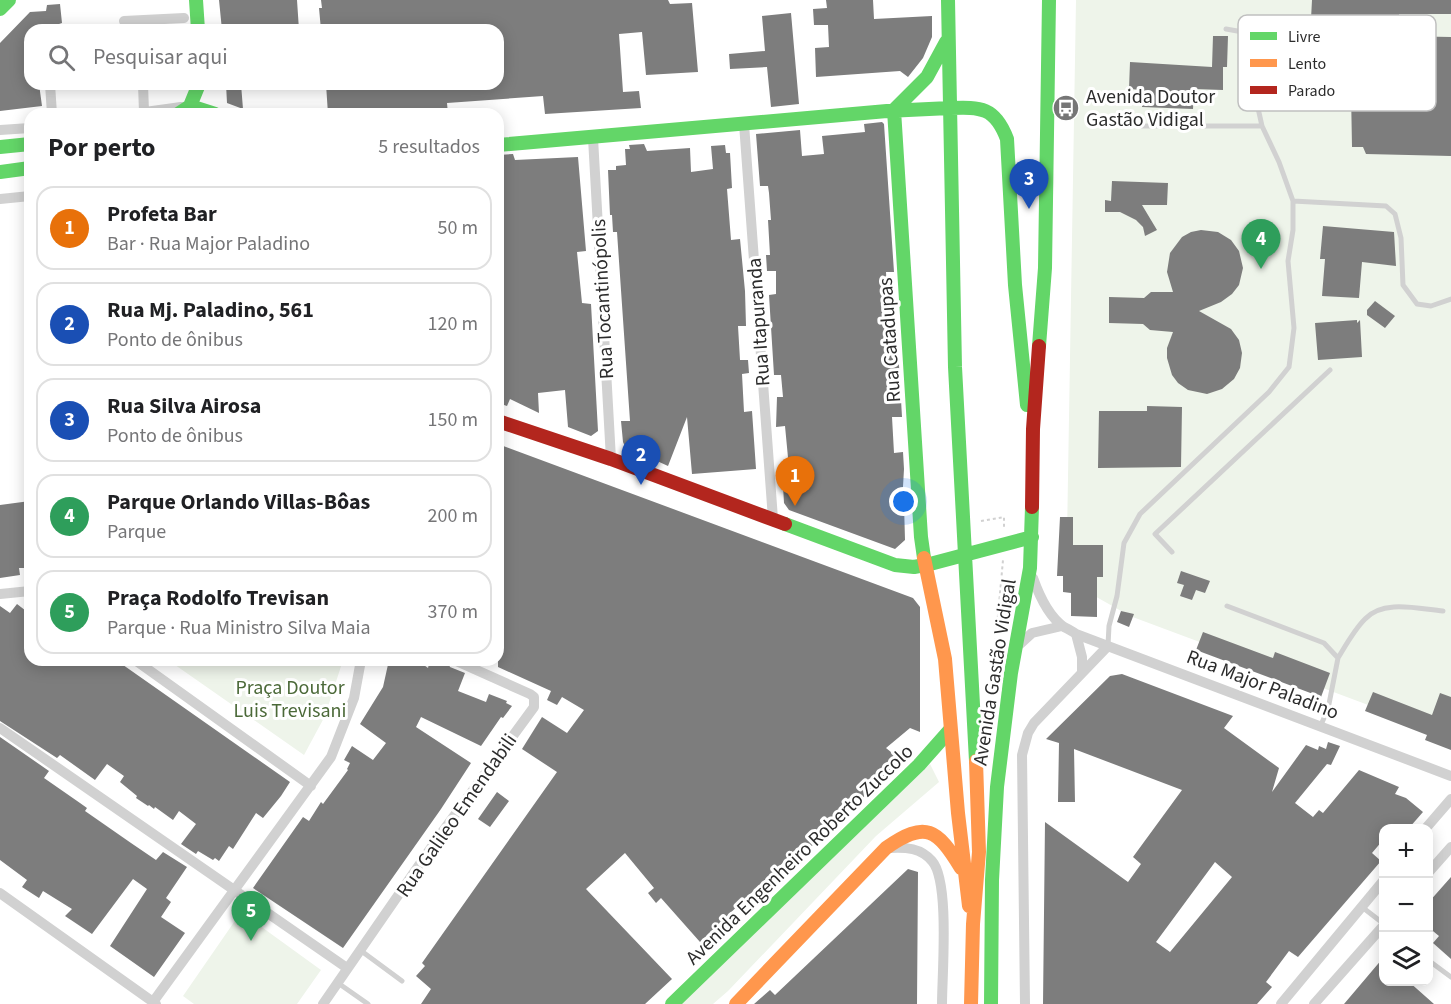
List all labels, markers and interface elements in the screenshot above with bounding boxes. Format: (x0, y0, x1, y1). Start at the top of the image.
legend (1238, 15, 1436, 111)
search box (24, 24, 504, 90)
text: Livre (1288, 26, 1321, 48)
icon: search (45, 41, 78, 74)
text: Pesquisar aqui (93, 41, 228, 73)
text: Lento (1288, 53, 1326, 75)
text: Parado (1288, 80, 1335, 102)
place label: Avenida Doutor Gastão Vidigal (1086, 83, 1215, 134)
bus stop icon: Avenida Doutor Gastão Vidigal (1051, 93, 1081, 123)
text: Por perto (48, 129, 156, 166)
text: 5 resultados (378, 133, 480, 161)
pin: 3 (1010, 160, 1048, 209)
text: Profeta Bar (107, 198, 217, 230)
text: 1 (64, 214, 75, 242)
text: 50 m (438, 214, 478, 242)
street label: Rua Tocantinópolis (585, 218, 621, 380)
pin: 4 (1242, 220, 1280, 269)
text: Bar · Rua Major Paladino (107, 230, 310, 258)
street label: Rua Itapuranda (741, 257, 777, 387)
street label: Rua Catadupas (872, 276, 908, 403)
text: Rua Mj. Paladino, 561 (107, 294, 314, 326)
text: 2 (64, 310, 75, 338)
text: 120 m (428, 310, 478, 338)
text: Ponto de ônibus (107, 326, 243, 354)
text: Rua Silva Airosa (107, 390, 261, 422)
text: 3 (64, 406, 75, 434)
text: 150 m (428, 406, 478, 434)
text: Ponto de ônibus (107, 422, 243, 450)
pin: 2 (622, 436, 660, 485)
pin: 1 (776, 456, 814, 506)
text: Parque Orlando Villas-Bôas (107, 486, 370, 518)
your location (889, 487, 918, 516)
text: 4 (64, 502, 75, 530)
text: 200 m (428, 502, 478, 530)
text: Parque (107, 518, 166, 546)
street label: Avenida Gastão Vidigal (966, 577, 1024, 768)
text: Praça Rodolfo Trevisan (107, 582, 329, 614)
text: 5 (64, 598, 75, 626)
text: 370 m (428, 598, 478, 626)
text: Parque · Rua Ministro Silva Maia (107, 614, 371, 642)
street label: Rua Major Paladino (1182, 643, 1343, 727)
park label: Praça Doutor Luis Trevisani (234, 674, 346, 725)
street label: Rua Galileo Emendabili (390, 728, 524, 903)
street label: Avenida Engenheiro Roberto Zuccolo (680, 738, 920, 971)
map controls (1379, 824, 1433, 986)
button: + (1379, 824, 1433, 878)
button: − (1379, 878, 1433, 932)
pin: 5 (232, 892, 270, 941)
button: layers (1379, 932, 1433, 986)

